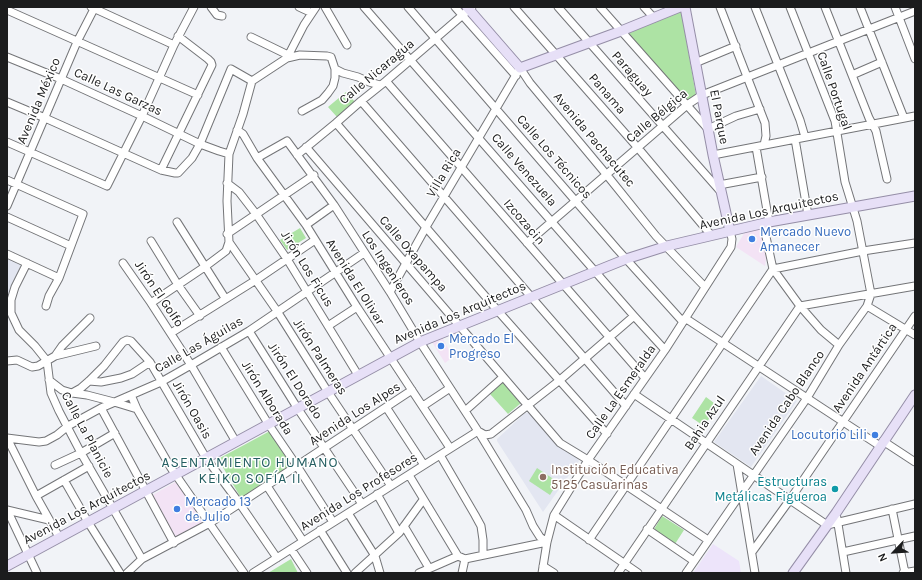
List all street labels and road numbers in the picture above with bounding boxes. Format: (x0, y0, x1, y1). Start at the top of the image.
street label: Calle Nicaragua (336, 36, 418, 108)
street label: Paraguay (608, 48, 656, 100)
street label: Calle Portugal (813, 50, 855, 132)
street label: Avenida México (14, 56, 64, 146)
street label: Calle Las Garzas (71, 65, 165, 119)
street label: Panama (585, 71, 629, 117)
street label: Calle Bélgica (623, 86, 691, 146)
street label: El Parque (706, 88, 732, 146)
street label: Avenida Pachacutec (550, 89, 638, 191)
street label: Calle Los Técnicos (513, 112, 595, 202)
street label: Calle Venezuela (488, 130, 560, 210)
street label: Villa Rica (423, 146, 465, 200)
street label: Avenida Los Arquitectos (698, 189, 840, 233)
street label: Izcozacin (500, 196, 548, 248)
street label: Calle Oxapampa (376, 213, 450, 295)
street label: Jirón Los Ficus (277, 228, 337, 310)
street label: Los Ingenieros (358, 228, 418, 308)
street label: Avenida El Olivar (322, 236, 388, 328)
street label: Jirón El Golfo (131, 258, 187, 330)
street label: Avenida Los Arquitectos (392, 278, 528, 348)
street label: Calle Las Águilas (152, 313, 246, 377)
street label: Jirón Palmeras (290, 316, 350, 398)
street label: Avenida Antártica (829, 320, 901, 416)
street label: Jirón El Dorado (264, 340, 326, 422)
street label: Calle La Esmeralda (583, 342, 659, 442)
street label: Avenida Cabo Blanco (746, 347, 828, 459)
street label: Jirón Alborada (238, 358, 296, 438)
street label: Jirón Oasis (169, 378, 215, 442)
street label: Avenida Los Alpes (307, 379, 403, 449)
street label: Calle La Planicie (58, 389, 116, 481)
street label: Bahia Azul (681, 393, 729, 453)
street label: Avenida Los Profesores (297, 450, 421, 534)
street label: Avenida Los Arquitectos (21, 468, 153, 548)

